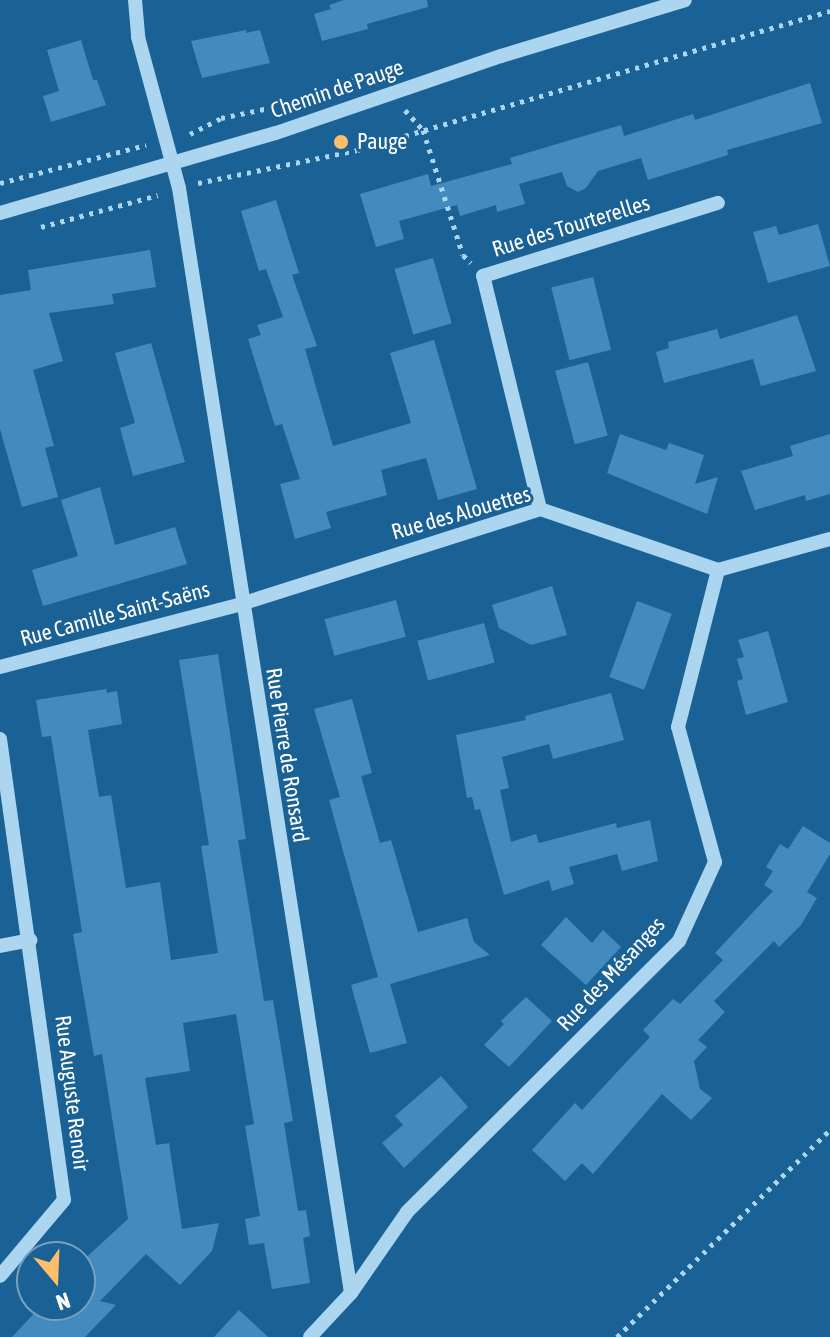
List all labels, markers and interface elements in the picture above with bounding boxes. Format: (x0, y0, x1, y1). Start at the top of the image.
street label: Chemin de Pauge (267, 54, 407, 124)
place label: Pauge (357, 129, 407, 155)
marker: Pauge (332, 133, 350, 151)
street label: Rue des Tourterelles (489, 190, 653, 262)
street label: Rue des Alouettes (388, 481, 534, 545)
street label: Rue Camille Saint-Saëns (17, 576, 213, 652)
street label: Rue Pierre de Ronsard (260, 666, 314, 844)
street label: Rue des Mésanges (552, 912, 670, 1036)
street label: Rue Auguste Renoir (49, 1014, 95, 1172)
north arrow (16, 1241, 96, 1321)
text: N (53, 1287, 74, 1316)

